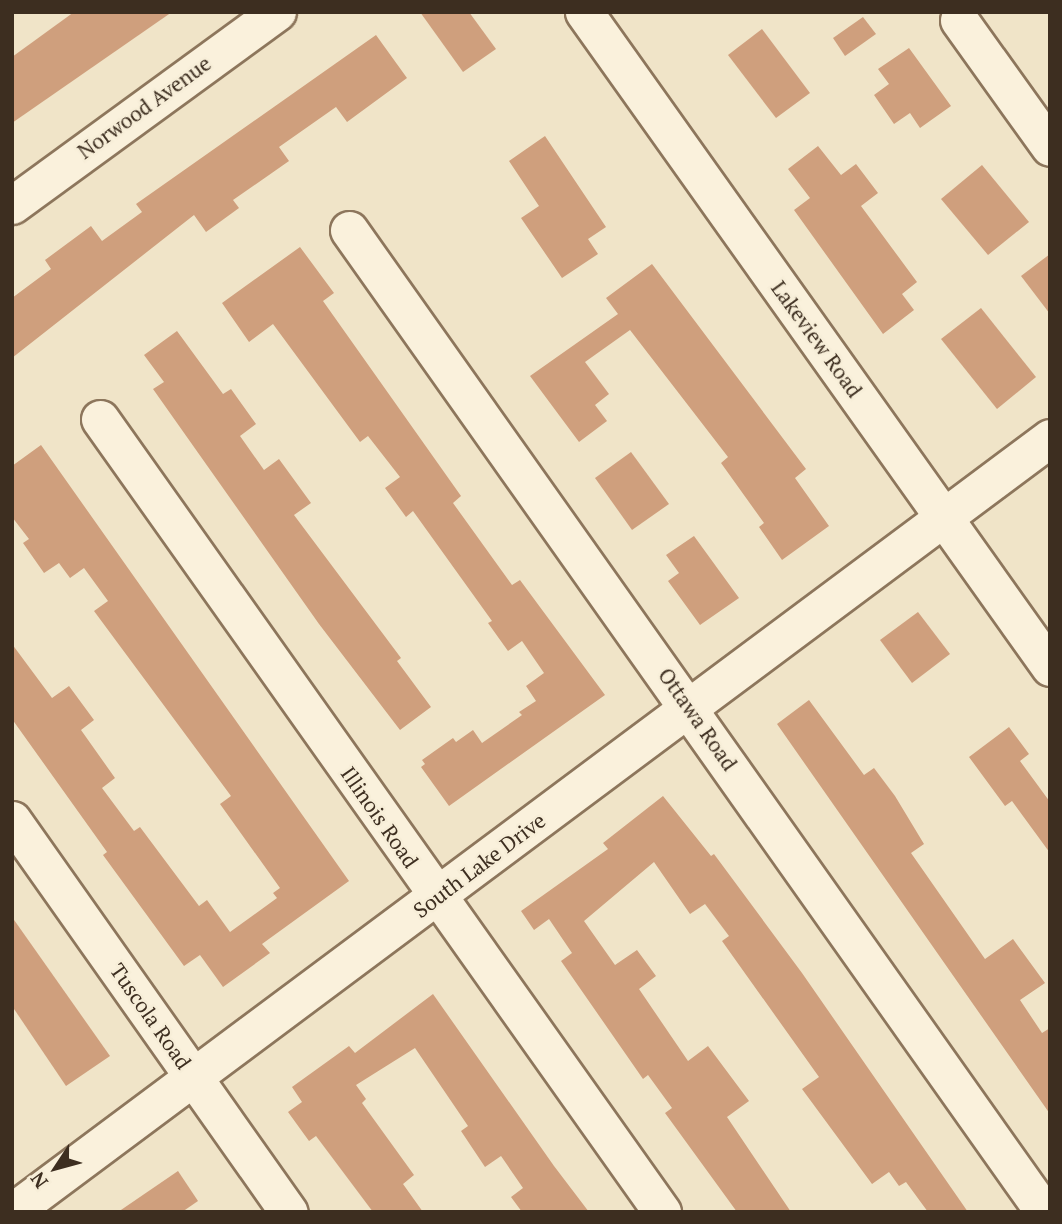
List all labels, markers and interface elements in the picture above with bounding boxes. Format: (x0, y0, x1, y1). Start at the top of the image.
street label: Norwood Avenue (72, 50, 216, 164)
street label: Lakeview Road (766, 276, 868, 402)
street label: Ottawa Road (653, 663, 743, 775)
street label: Illinois Road (336, 762, 424, 872)
street label: South Lake Drive (408, 807, 550, 923)
street label: Tuscola Road (105, 958, 197, 1074)
north arrow (21, 1133, 91, 1203)
text: N (24, 1167, 53, 1194)

